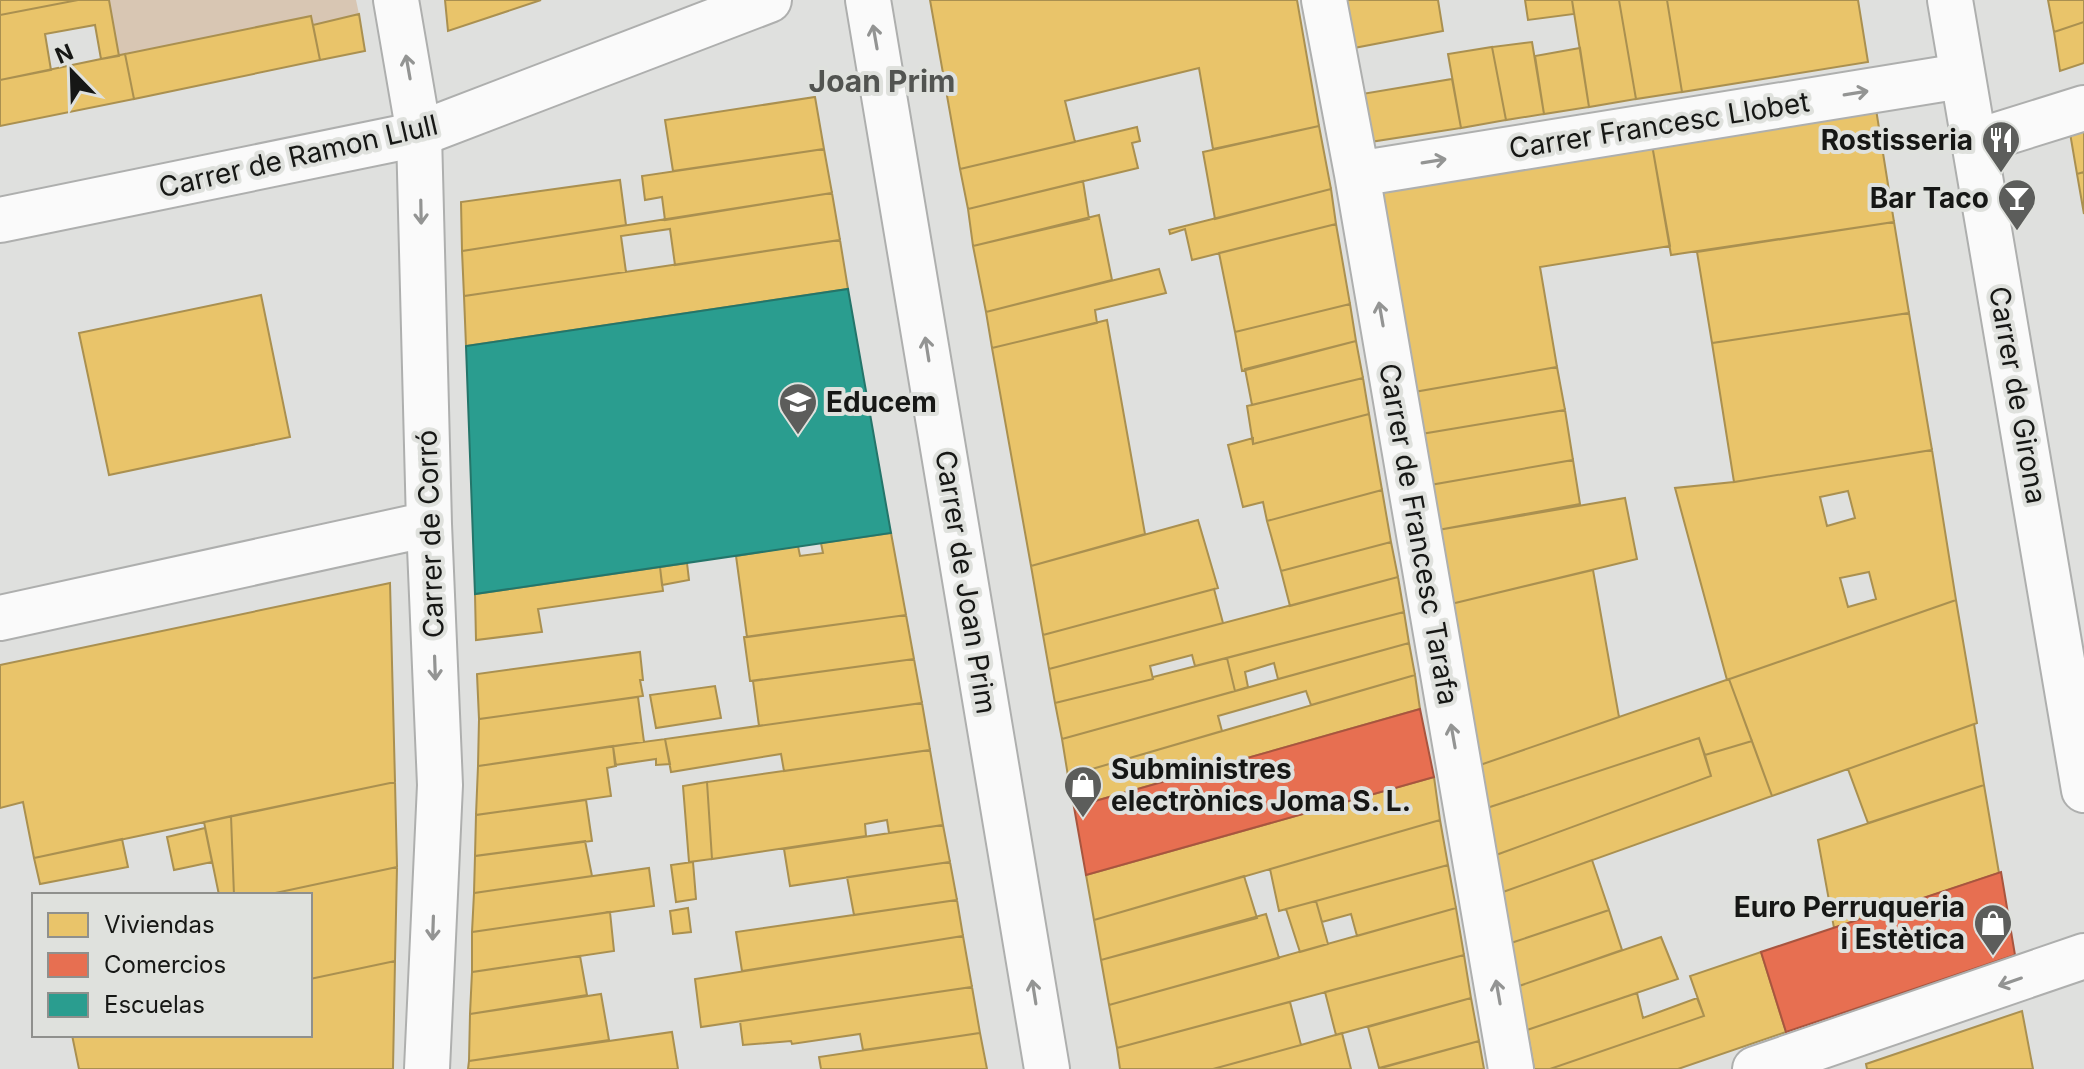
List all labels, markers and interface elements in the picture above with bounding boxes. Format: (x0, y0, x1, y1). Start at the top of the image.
one-way arrow (866, 25, 881, 50)
north arrow (32, 32, 112, 112)
text: N (51, 38, 77, 69)
one-way arrow (399, 55, 414, 80)
district label: Joan Prim (809, 63, 955, 99)
street label: Carrer Francesc Llobet (1506, 84, 1812, 166)
one-way arrow (1843, 85, 1869, 100)
street label: Carrer de Ramon Llull (155, 107, 441, 205)
restaurant icon: Rostisseria (1980, 119, 2022, 174)
place label: Rostisseria (1821, 123, 1973, 157)
one-way arrow (1421, 153, 1446, 168)
bar icon: Bar Taco (1996, 177, 2038, 232)
place label: Bar Taco (1870, 181, 1989, 215)
one-way arrow (414, 198, 429, 225)
street label: Carrer de Girona (1982, 284, 2054, 506)
one-way arrow (1373, 302, 1388, 327)
one-way arrow (919, 337, 934, 362)
street label: Carrer de Francesc Tarafa (1372, 360, 1466, 708)
school or university icon: Educem (777, 381, 819, 436)
place label: Educem (826, 385, 937, 419)
street label: Carrer de Corró (409, 429, 451, 639)
street label: Carrer de Joan Prim (928, 448, 1004, 716)
one-way arrow (427, 654, 442, 681)
one-way arrow (1445, 724, 1460, 749)
place label: Subministres electrònics Joma S. L. (1111, 752, 1411, 818)
shop icon: Subministres electrònics Joma S. L. (1062, 764, 1104, 819)
place label: Euro Perruqueria i Estètica (1734, 890, 1965, 956)
legend (32, 893, 312, 1037)
shop icon: Euro Perruqueria i Estètica (1972, 902, 2014, 957)
text: Viviendas (104, 910, 215, 939)
one-way arrow (426, 914, 441, 941)
text: Comercios (104, 950, 226, 979)
one-way arrow (1998, 975, 2023, 990)
one-way arrow (1026, 980, 1041, 1005)
one-way arrow (1489, 980, 1504, 1005)
text: Escuelas (104, 990, 205, 1019)

